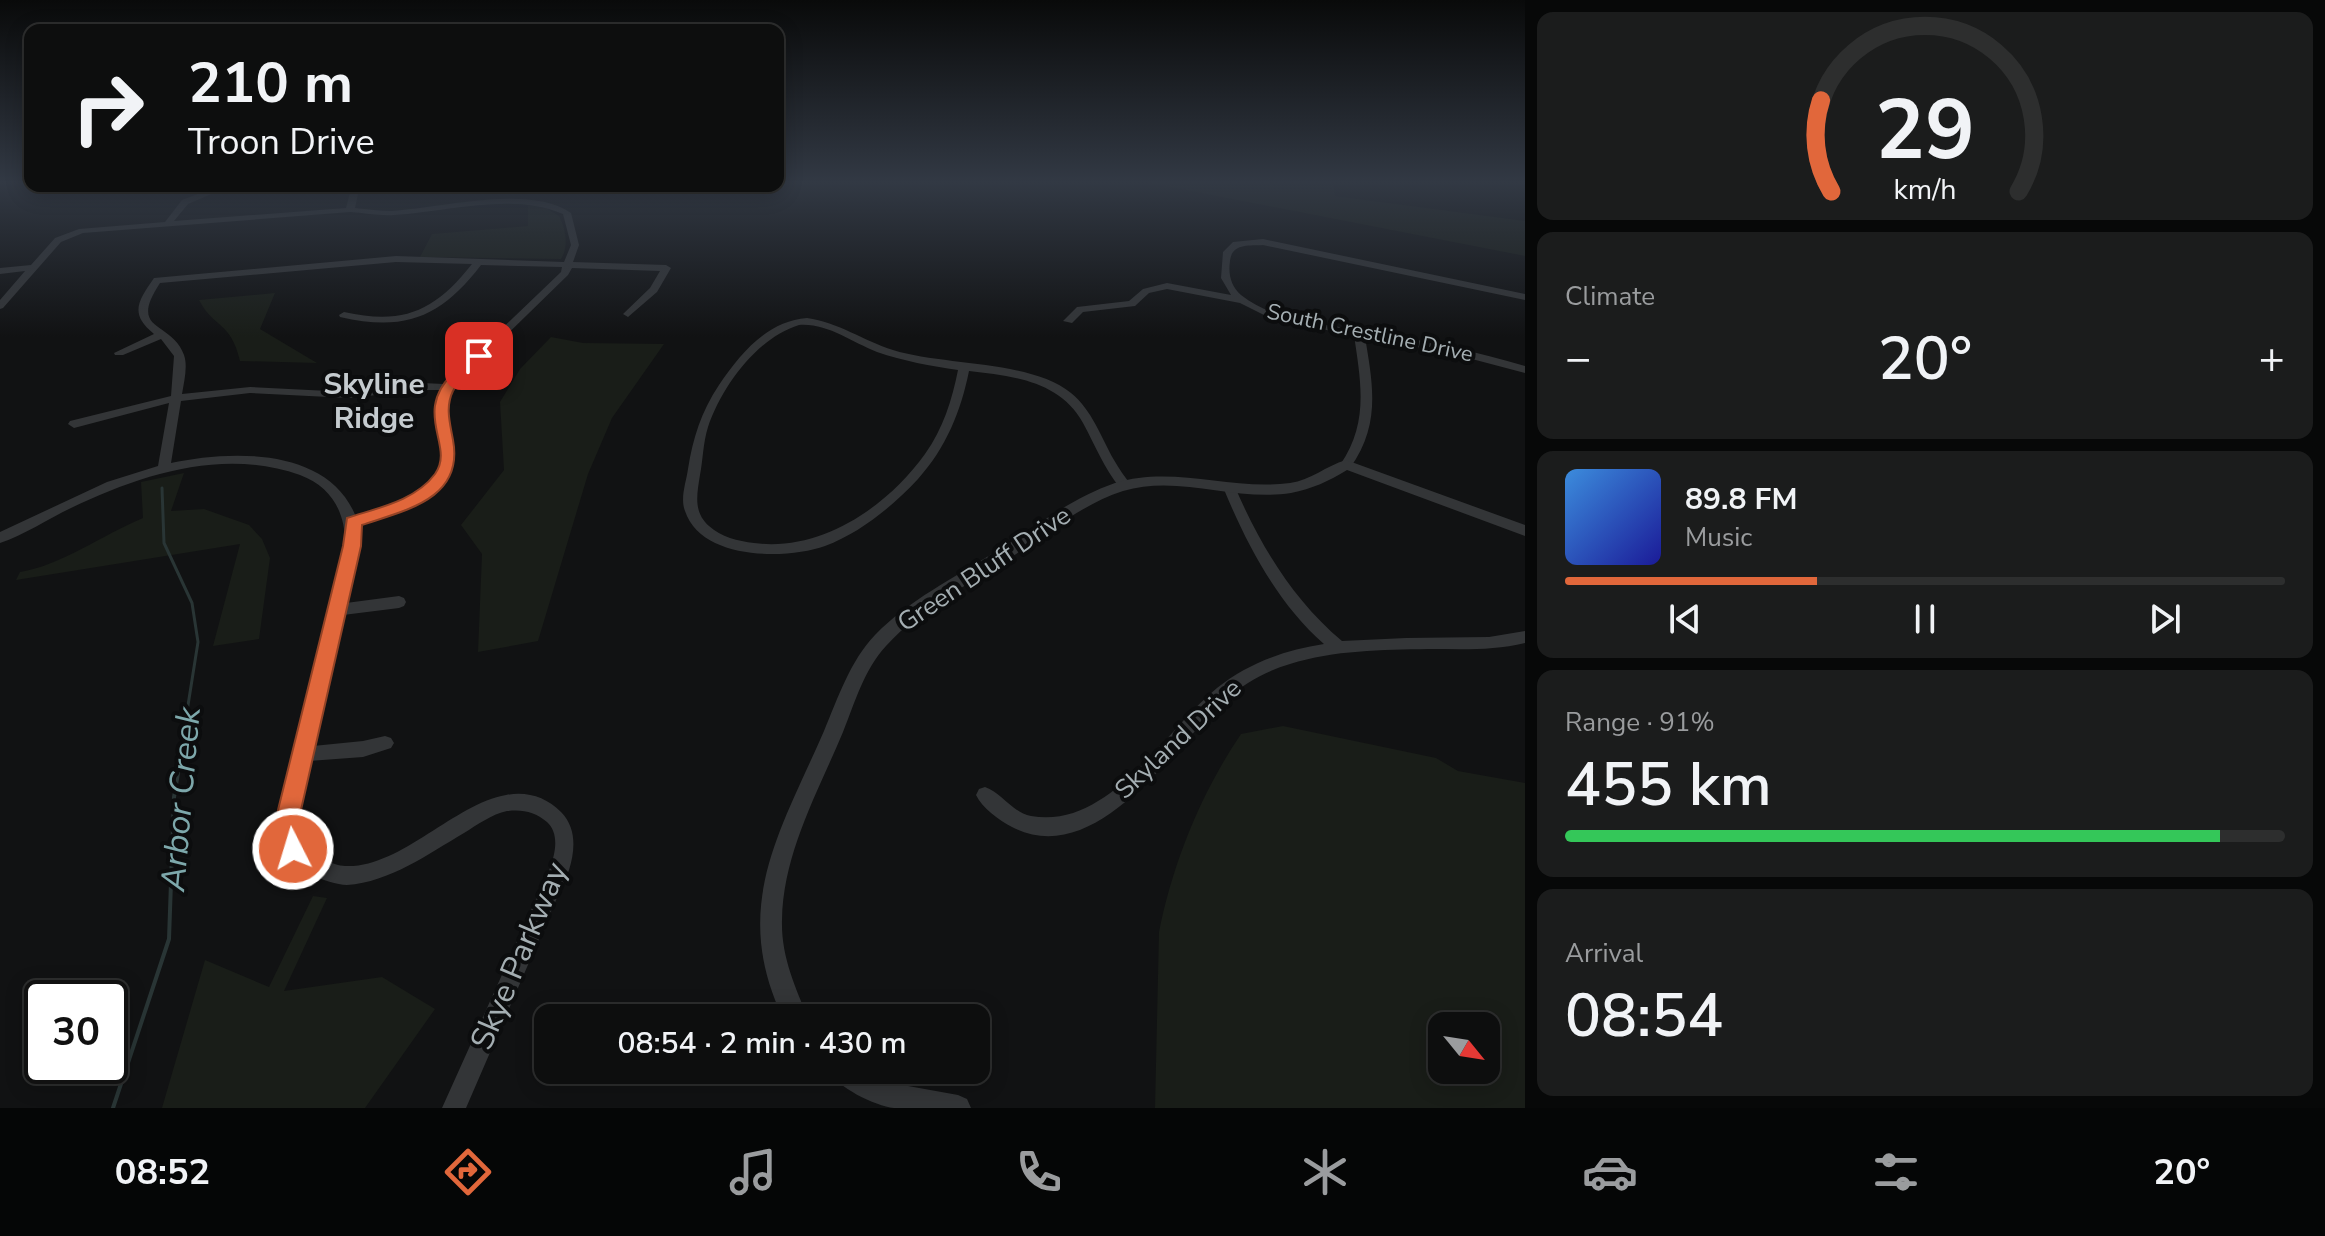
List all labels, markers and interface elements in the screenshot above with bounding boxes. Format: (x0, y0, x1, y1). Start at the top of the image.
text: 210 m (188, 45, 353, 122)
icon: right (56, 56, 160, 160)
text: 29 (1875, 74, 1975, 187)
text: Troon Drive (188, 118, 375, 167)
text: km/h (1894, 170, 1956, 209)
text: Climate (1565, 279, 1655, 314)
street label: South Crestline Drive (1264, 296, 1476, 370)
text: 20° (1878, 318, 1972, 400)
pin (445, 322, 513, 390)
text: − (1565, 329, 1591, 389)
text: + (2259, 329, 2285, 389)
icon: arrive (457, 334, 501, 378)
district label: Skyline Ridge (323, 364, 425, 439)
text: 89.8 FM (1685, 479, 1797, 520)
street label: Green Bluff Drive (890, 498, 1078, 640)
text: Music (1685, 520, 1752, 555)
icon: previous (1663, 597, 1707, 641)
icon: pause (1903, 597, 1947, 641)
icon: next (2143, 597, 2187, 641)
street label: Skyland Drive (1107, 671, 1249, 807)
water label: Arbor Creek (150, 704, 212, 894)
text: Range · 91% (1565, 705, 1715, 740)
text: 455 km (1565, 744, 1772, 826)
position arrow (251, 807, 335, 891)
street label: Skye Parkway (460, 855, 578, 1056)
text: Arrival (1565, 936, 1643, 971)
text: 08:54 (1565, 975, 1723, 1057)
speed limit sign: 30 (24, 980, 128, 1084)
north arrow (1428, 1012, 1500, 1084)
map controls (1428, 1012, 1500, 1084)
text: 08:54 · 2 min · 430 m (617, 1023, 907, 1064)
icon: directions (440, 1144, 496, 1200)
icon: music (725, 1144, 781, 1200)
icon: phone (1011, 1144, 1067, 1200)
icon: climate (1297, 1144, 1353, 1200)
icon: car (1582, 1144, 1638, 1200)
icon: filters (1868, 1144, 1924, 1200)
text: 08:52 (115, 1148, 210, 1197)
text: 20° (2153, 1148, 2210, 1197)

